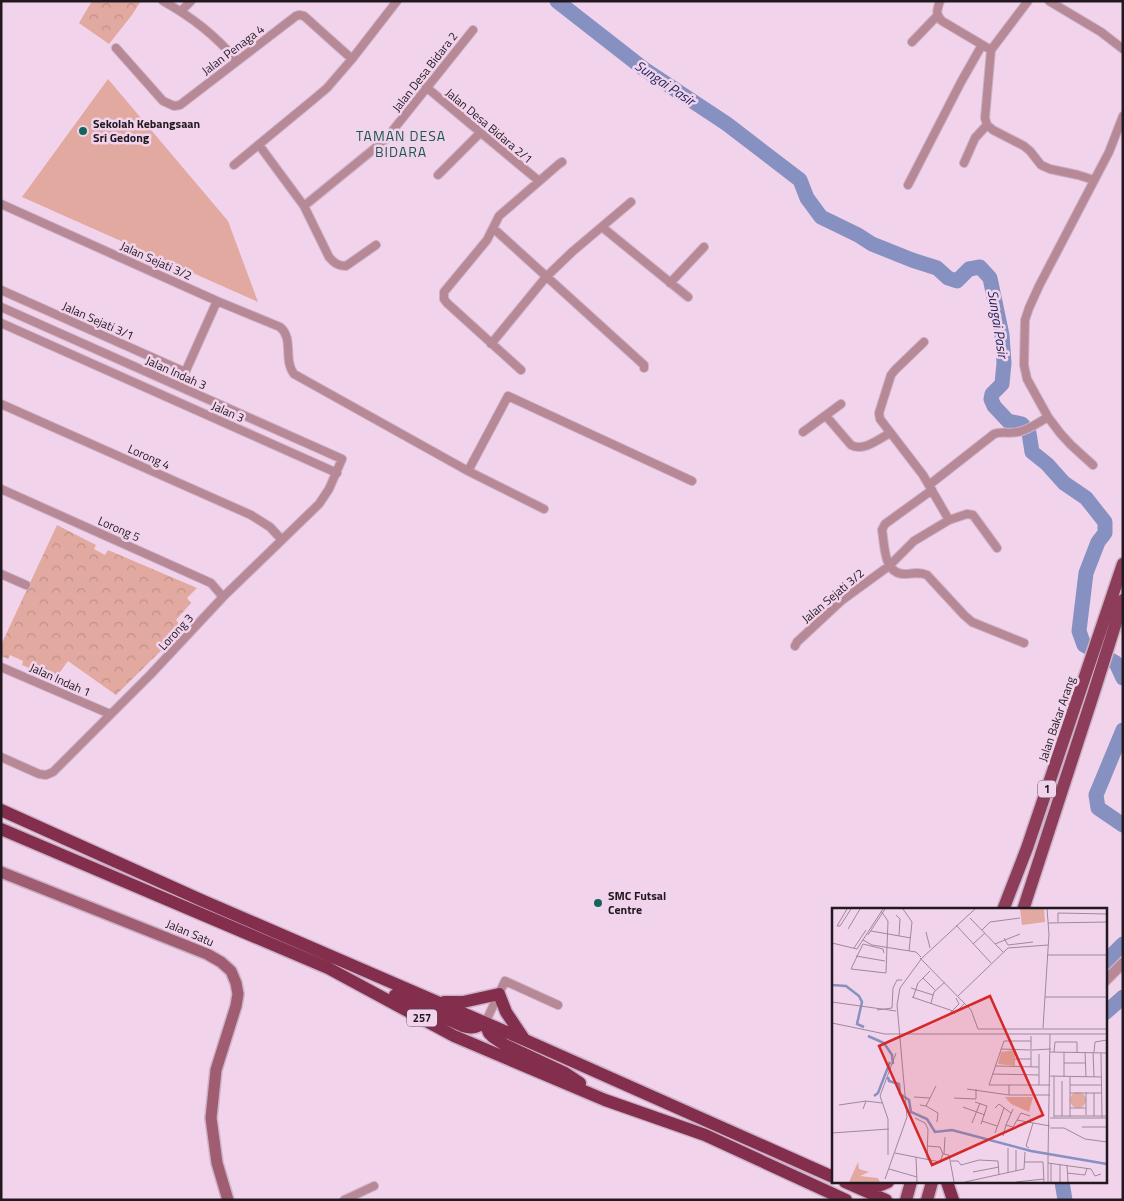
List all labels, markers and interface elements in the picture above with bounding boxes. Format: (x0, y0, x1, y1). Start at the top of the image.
street label: Jalan Penaga 4 (197, 19, 268, 80)
street label: Jalan Desa Bidara 2 (387, 28, 462, 116)
water label: Sungai Pasir (631, 55, 701, 111)
street label: Jalan Desa Bidara 2/1 (441, 83, 537, 168)
place label: Sekolah Kebangsaan Sri Gedong (93, 114, 200, 147)
marker: Sekolah Kebangsaan Sri Gedong (77, 125, 89, 137)
district label: TAMAN DESA BIDARA (356, 125, 446, 162)
street label: Jalan Sejati 3/2 (117, 236, 195, 285)
water label: Sungai Pasir (983, 288, 1014, 361)
street label: Jalan Sejati 3/1 (59, 296, 137, 345)
street label: Jalan Indah 3 (143, 351, 210, 394)
street label: Jalan 3 (209, 396, 248, 427)
street label: Lorong 4 (125, 439, 174, 474)
street label: Lorong 5 (95, 511, 144, 546)
street label: Jalan Sejati 3/2 (797, 564, 868, 627)
street label: Lorong 3 (154, 609, 198, 654)
street label: Jalan Indah 1 (27, 658, 94, 701)
street label: Jalan Bakar Arang (1033, 674, 1080, 764)
road number: 1 (1038, 781, 1056, 798)
place label: SMC Futsal Centre (608, 886, 666, 919)
marker: SMC Futsal Centre (592, 897, 604, 909)
inset map (832, 908, 1106, 1184)
street label: Jalan Satu (163, 914, 217, 951)
road number: 257 (407, 1010, 437, 1026)

